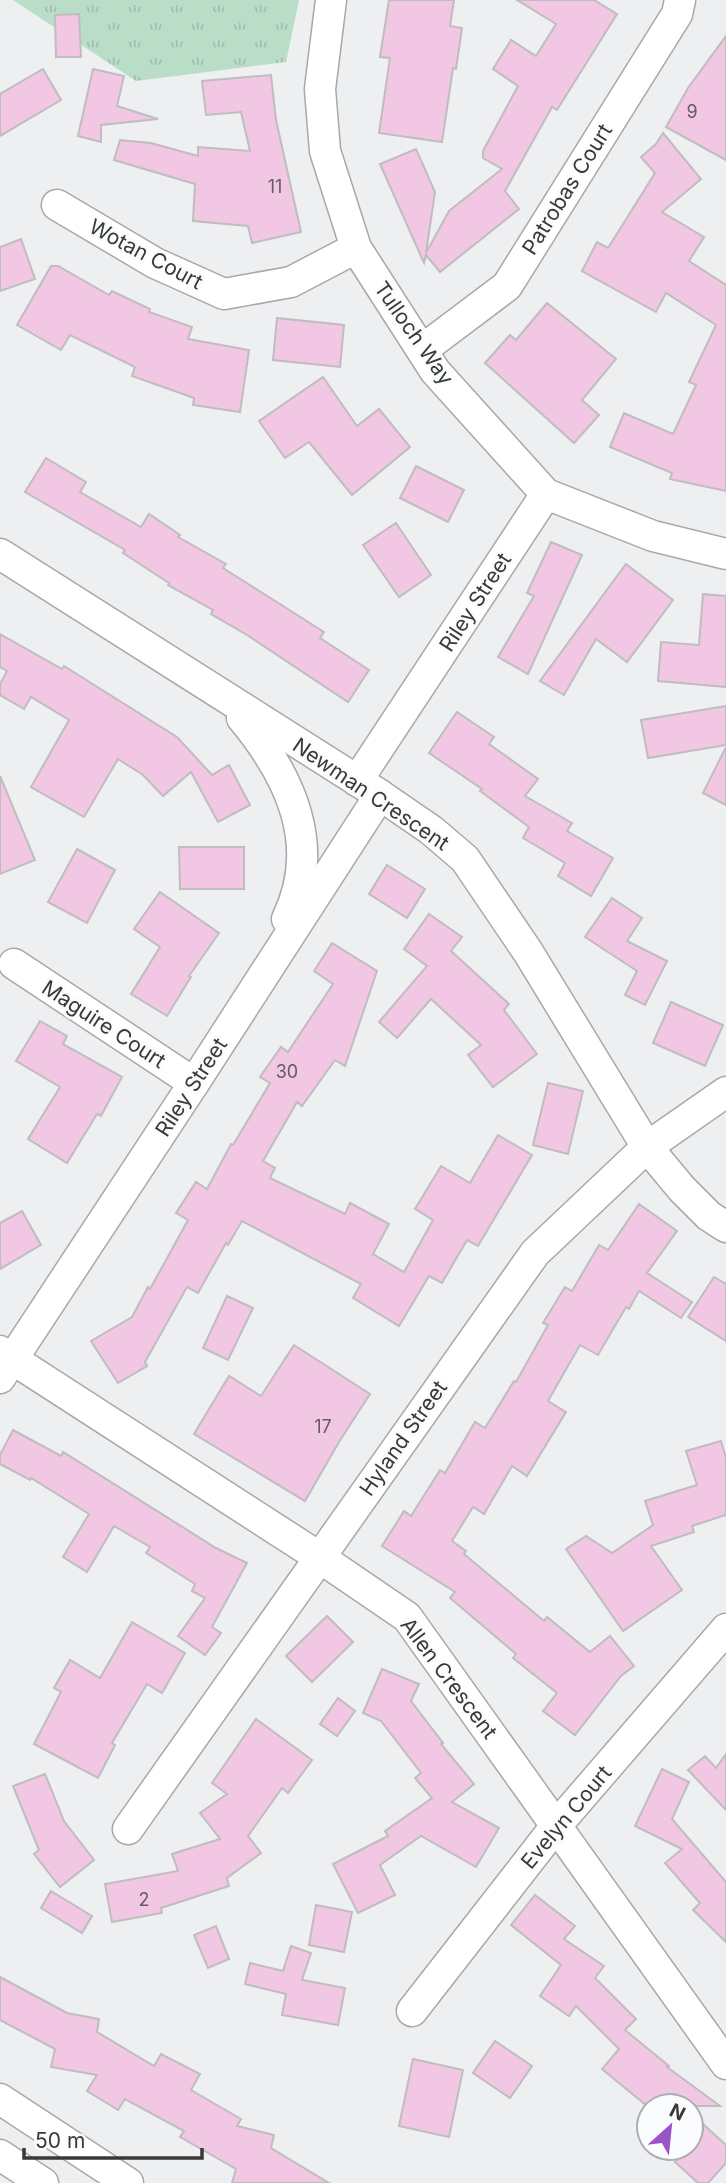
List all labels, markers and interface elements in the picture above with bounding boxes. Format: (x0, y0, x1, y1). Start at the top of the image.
house number: 9 (686, 101, 698, 122)
street label: Patrobas Court (517, 119, 617, 259)
house number: 11 (268, 176, 282, 197)
street label: Wotan Court (85, 214, 207, 294)
street label: Tulloch Way (369, 277, 459, 390)
street label: Riley Street (434, 548, 516, 656)
street label: Newman Crescent (288, 732, 454, 856)
street label: Maguire Court (38, 975, 171, 1073)
street label: Riley Street (150, 1033, 232, 1141)
house number: 30 (276, 1061, 298, 1082)
street label: Hyland Street (354, 1375, 452, 1500)
house number: 17 (314, 1416, 332, 1437)
street label: Allen Crescent (395, 1613, 503, 1744)
street label: Evelyn Court (516, 1760, 616, 1874)
house number: 2 (139, 1889, 149, 1910)
north arrow (635, 2092, 705, 2162)
text: N (666, 2099, 689, 2126)
scale bar (24, 2116, 203, 2160)
text: 50 m (35, 2128, 85, 2153)

